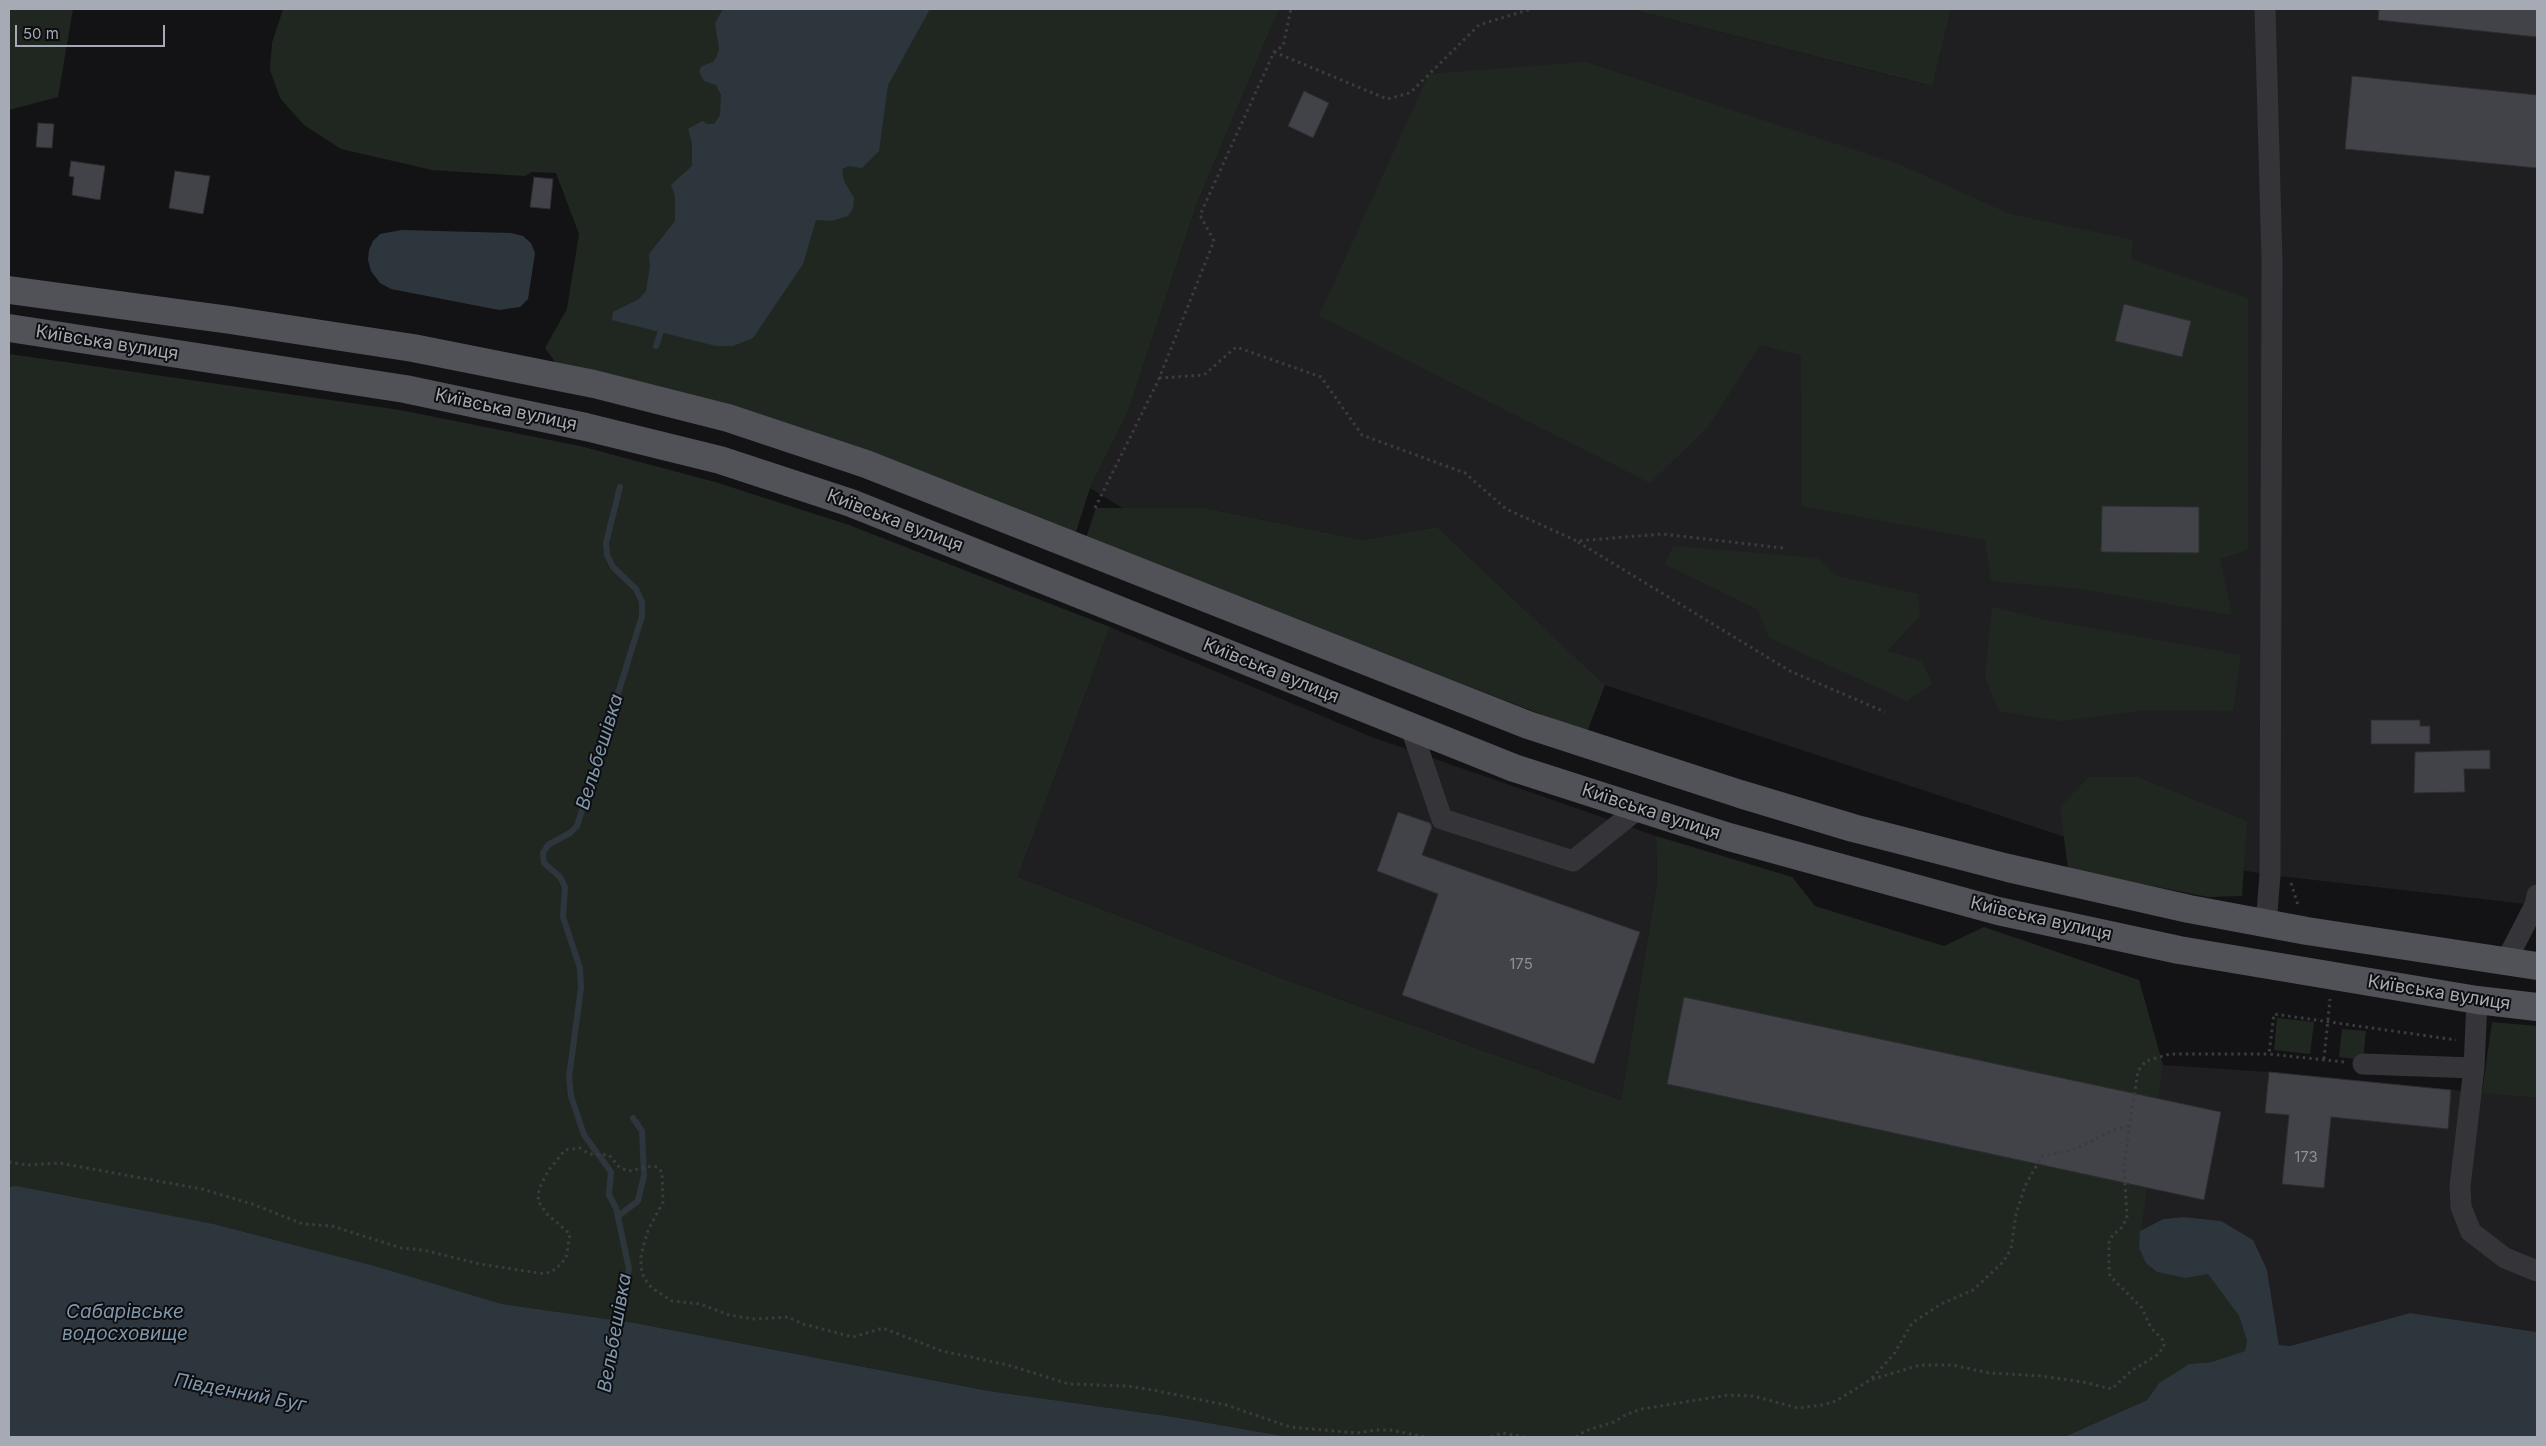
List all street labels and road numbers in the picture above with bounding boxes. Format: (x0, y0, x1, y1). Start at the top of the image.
street label: Київська вулиця (34, 321, 180, 365)
street label: Київська вулиця (433, 384, 579, 436)
street label: Київська вулиця (824, 485, 966, 557)
street label: Київська вулиця (1200, 634, 1342, 708)
street label: Київська вулиця (1579, 779, 1723, 845)
street label: Київська вулиця (1968, 892, 2114, 946)
street label: Київська вулиця (2366, 971, 2512, 1015)

